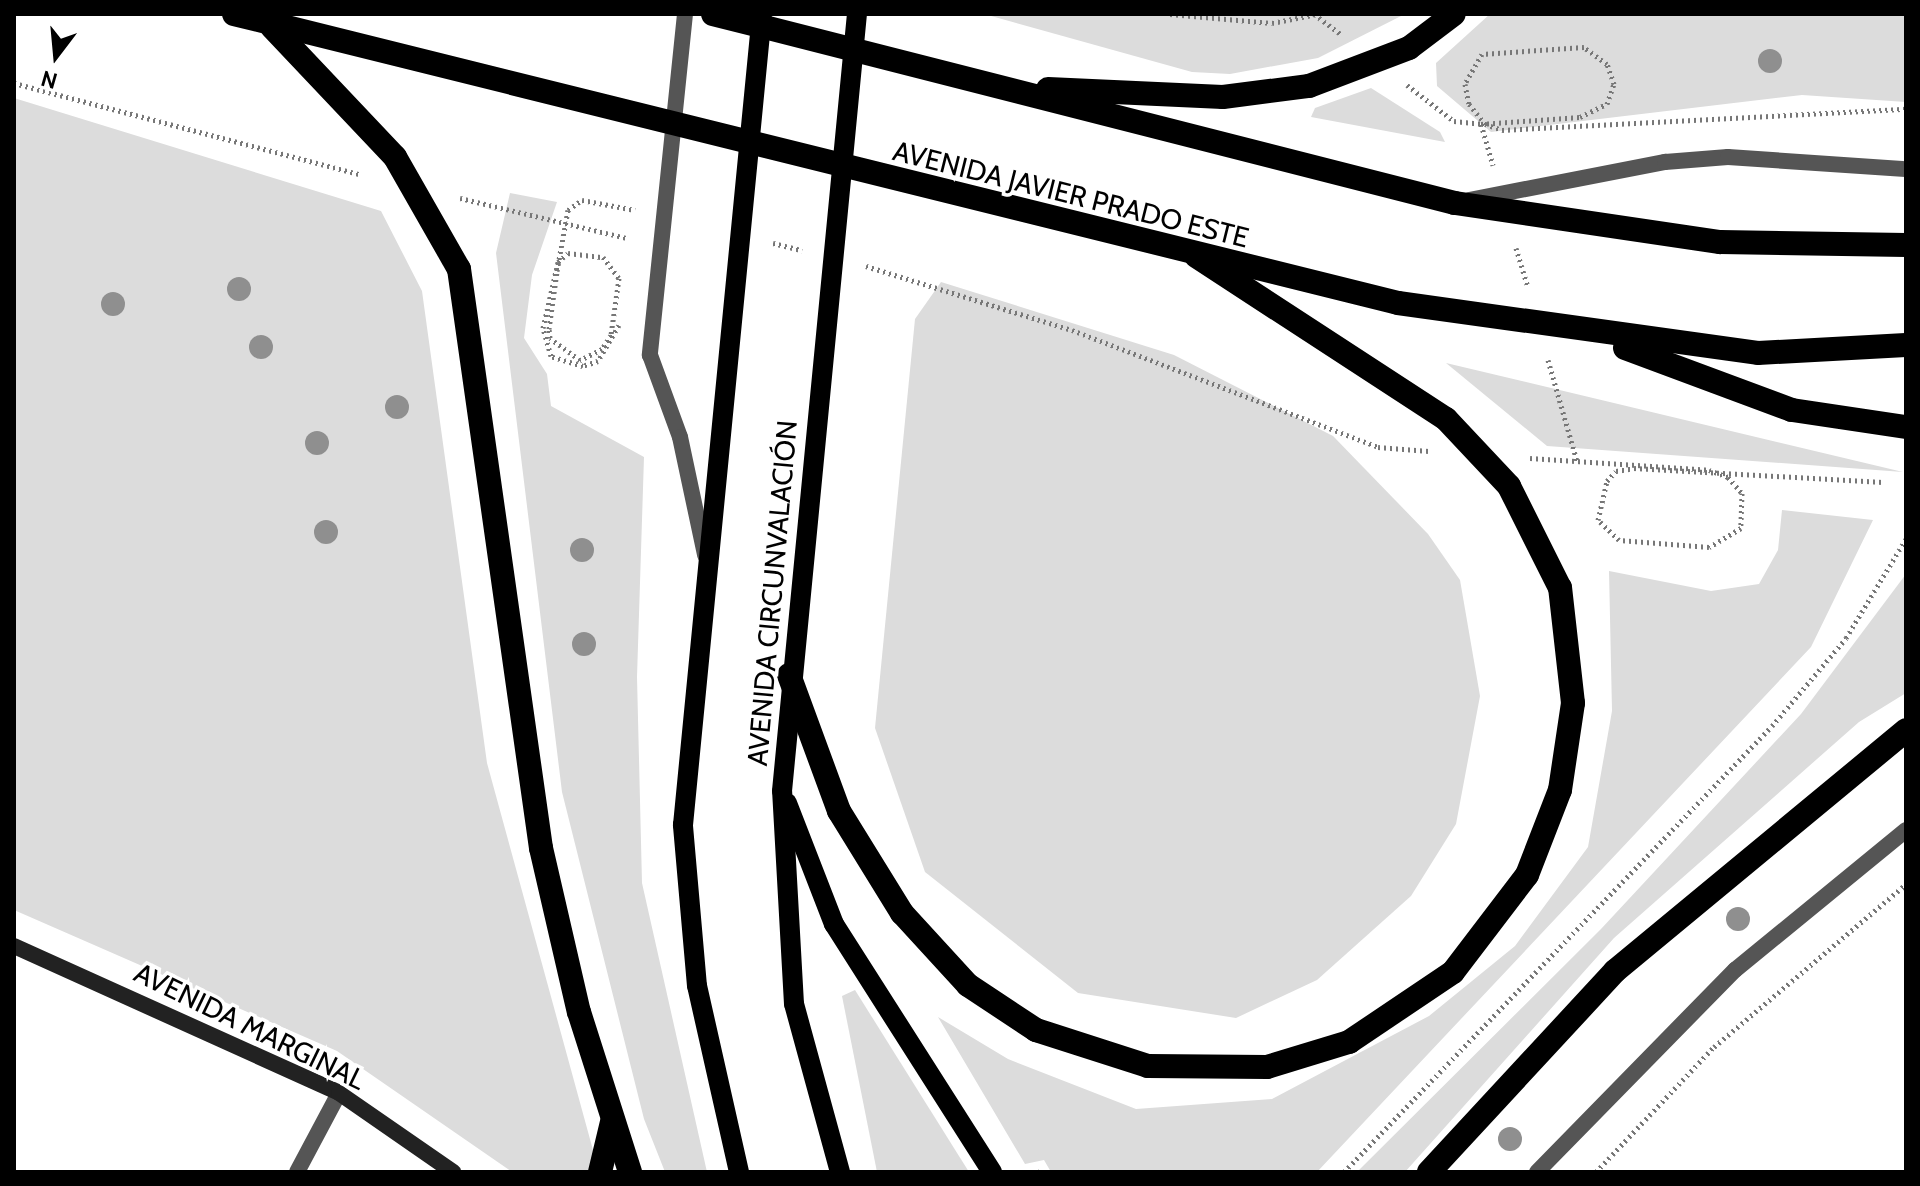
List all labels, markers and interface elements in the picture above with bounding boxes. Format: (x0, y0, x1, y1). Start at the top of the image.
north arrow (16, 16, 96, 96)
text: N (38, 64, 60, 95)
street label: AVENIDA JAVIER PRADO ESTE (890, 133, 1252, 255)
street label: AVENIDA CIRCUNVALACIÓN (740, 419, 804, 767)
street label: AVENIDA MARGINAL (129, 956, 371, 1096)

